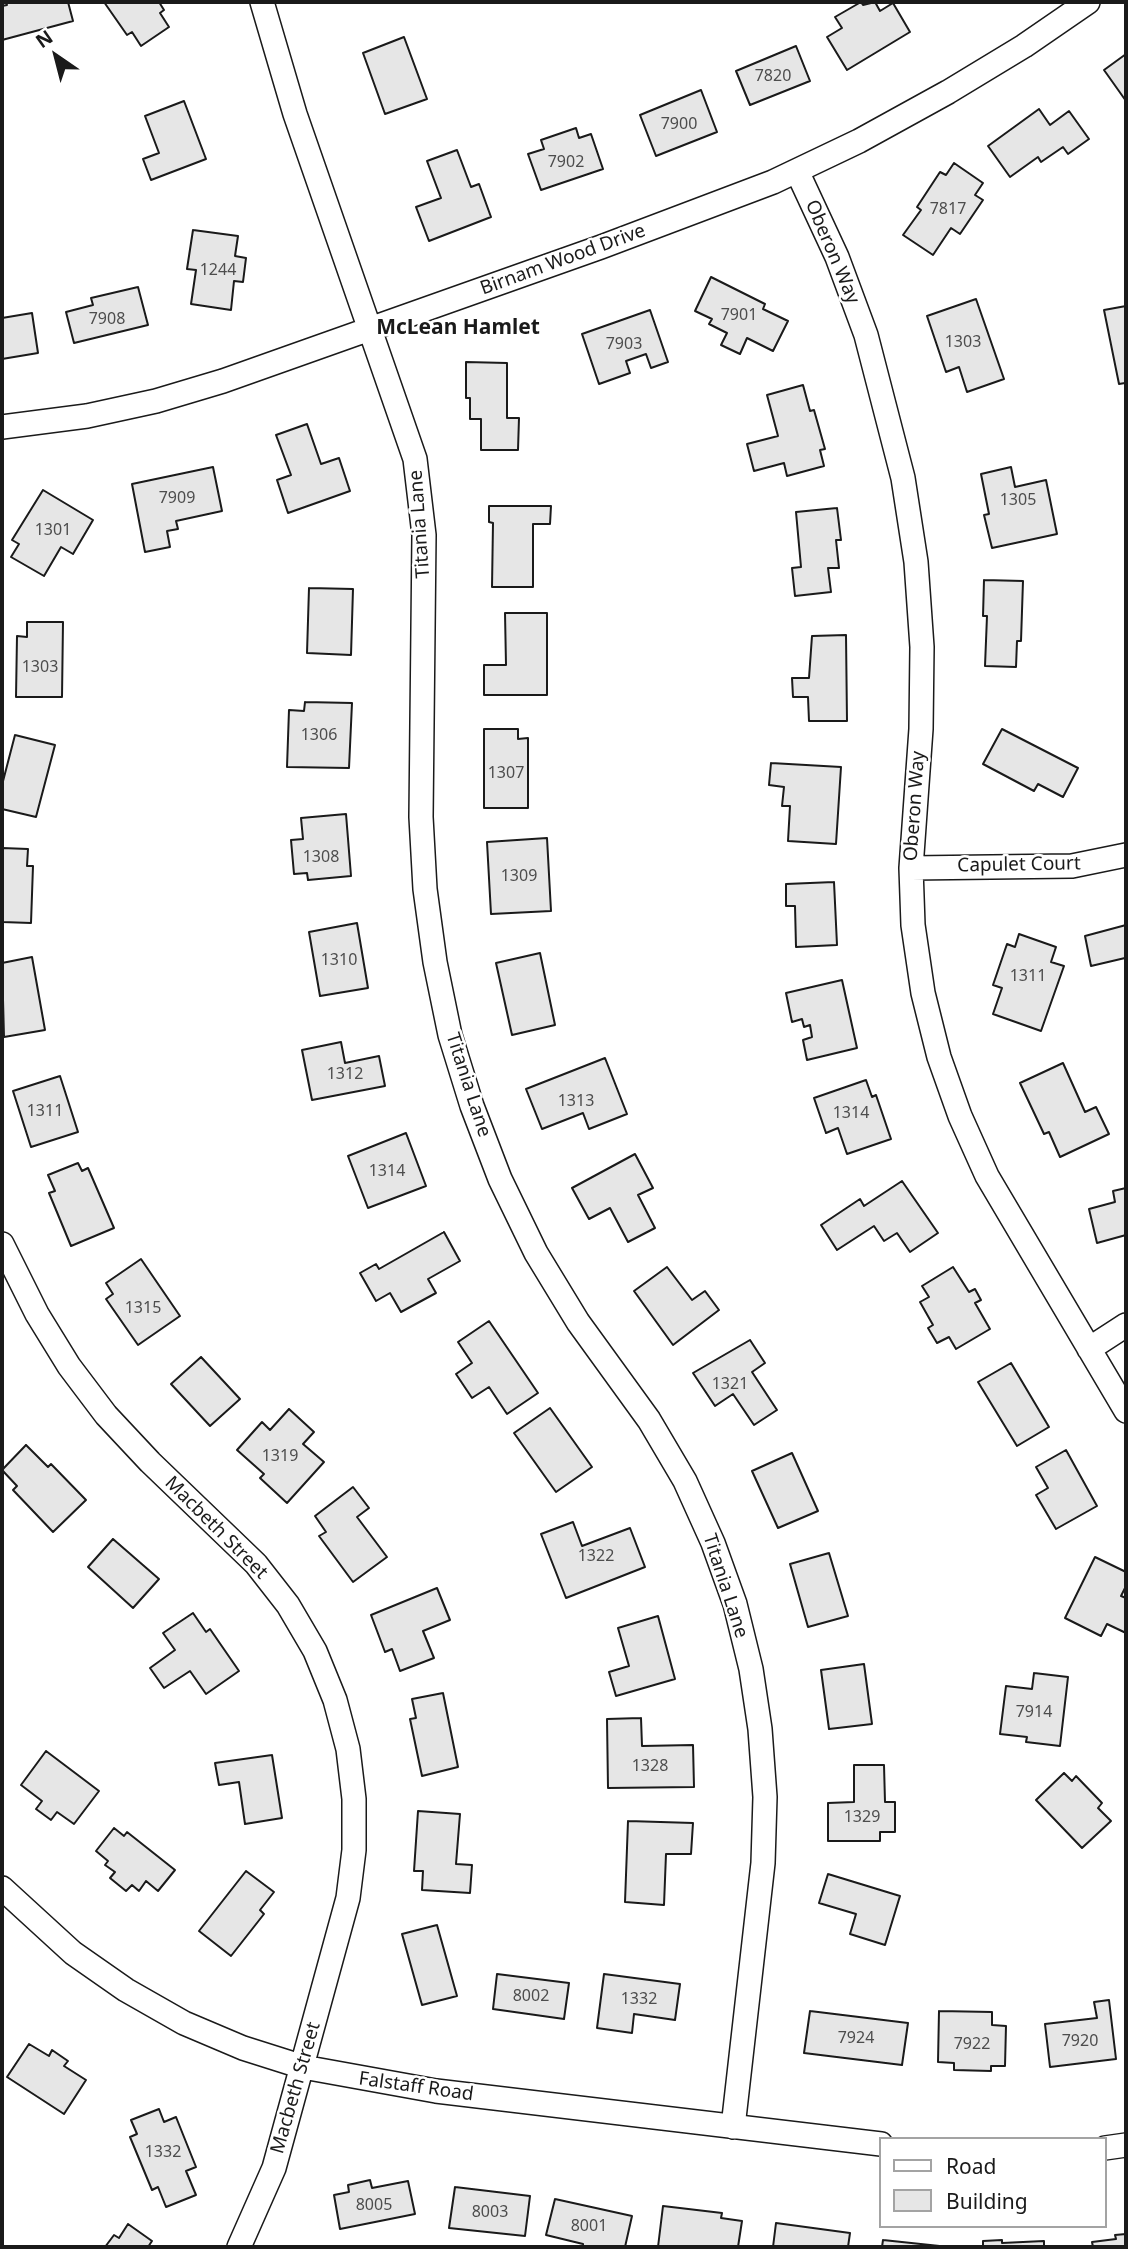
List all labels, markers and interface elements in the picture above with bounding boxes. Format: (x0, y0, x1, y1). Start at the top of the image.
north arrow (21, 21, 91, 91)
text: N (30, 24, 58, 54)
house number: 7820 (755, 66, 791, 86)
house number: 7900 (661, 114, 697, 134)
house number: 7902 (548, 152, 584, 172)
street label: Oberon Way (800, 197, 864, 307)
house number: 7817 (930, 199, 966, 219)
street label: Birnam Wood Drive (477, 220, 649, 300)
house number: 1244 (200, 260, 236, 280)
house number: 7901 (721, 305, 757, 325)
house number: 7908 (89, 309, 125, 329)
district label: McLean Hamlet (376, 315, 540, 341)
house number: 1303 (945, 332, 981, 352)
house number: 7903 (606, 334, 642, 354)
street label: Titania Lane (405, 469, 435, 579)
house number: 7909 (159, 488, 195, 508)
house number: 1305 (1000, 490, 1036, 510)
house number: 1301 (35, 520, 71, 540)
house number: 1303 (22, 657, 58, 677)
house number: 1306 (301, 725, 337, 745)
street label: Oberon Way (900, 750, 930, 862)
house number: 1307 (488, 763, 524, 783)
house number: 1308 (303, 847, 339, 867)
street label: Capulet Court (957, 853, 1081, 877)
house number: 1309 (501, 866, 537, 886)
house number: 1310 (321, 950, 357, 970)
house number: 1311 (1010, 966, 1046, 986)
street label: Titania Lane (440, 1030, 496, 1140)
house number: 1312 (327, 1064, 363, 1084)
house number: 1313 (558, 1091, 594, 1111)
house number: 1311 (27, 1101, 63, 1121)
house number: 1314 (833, 1103, 869, 1123)
house number: 1314 (369, 1161, 405, 1181)
house number: 1315 (125, 1298, 161, 1318)
house number: 1321 (712, 1374, 748, 1394)
house number: 1319 (262, 1446, 298, 1466)
street label: Macbeth Street (160, 1472, 272, 1584)
street label: Titania Lane (697, 1531, 753, 1641)
house number: 1322 (578, 1546, 614, 1566)
house number: 7914 (1016, 1702, 1052, 1722)
house number: 1328 (632, 1756, 668, 1776)
house number: 1329 (844, 1807, 880, 1827)
house number: 8002 (513, 1986, 549, 2006)
house number: 1332 (621, 1989, 657, 2009)
street label: Macbeth Street (266, 2019, 326, 2157)
house number: 7924 (838, 2028, 874, 2048)
house number: 7920 (1062, 2031, 1098, 2051)
house number: 7922 (954, 2034, 990, 2054)
street label: Falstaff Road (357, 2068, 475, 2106)
legend (880, 2137, 1107, 2228)
house number: 1332 (145, 2142, 181, 2162)
text: Road (946, 2152, 996, 2180)
text: Building (946, 2187, 1028, 2215)
house number: 8005 (356, 2195, 392, 2215)
house number: 8003 (472, 2202, 508, 2222)
house number: 8001 (571, 2216, 607, 2236)

